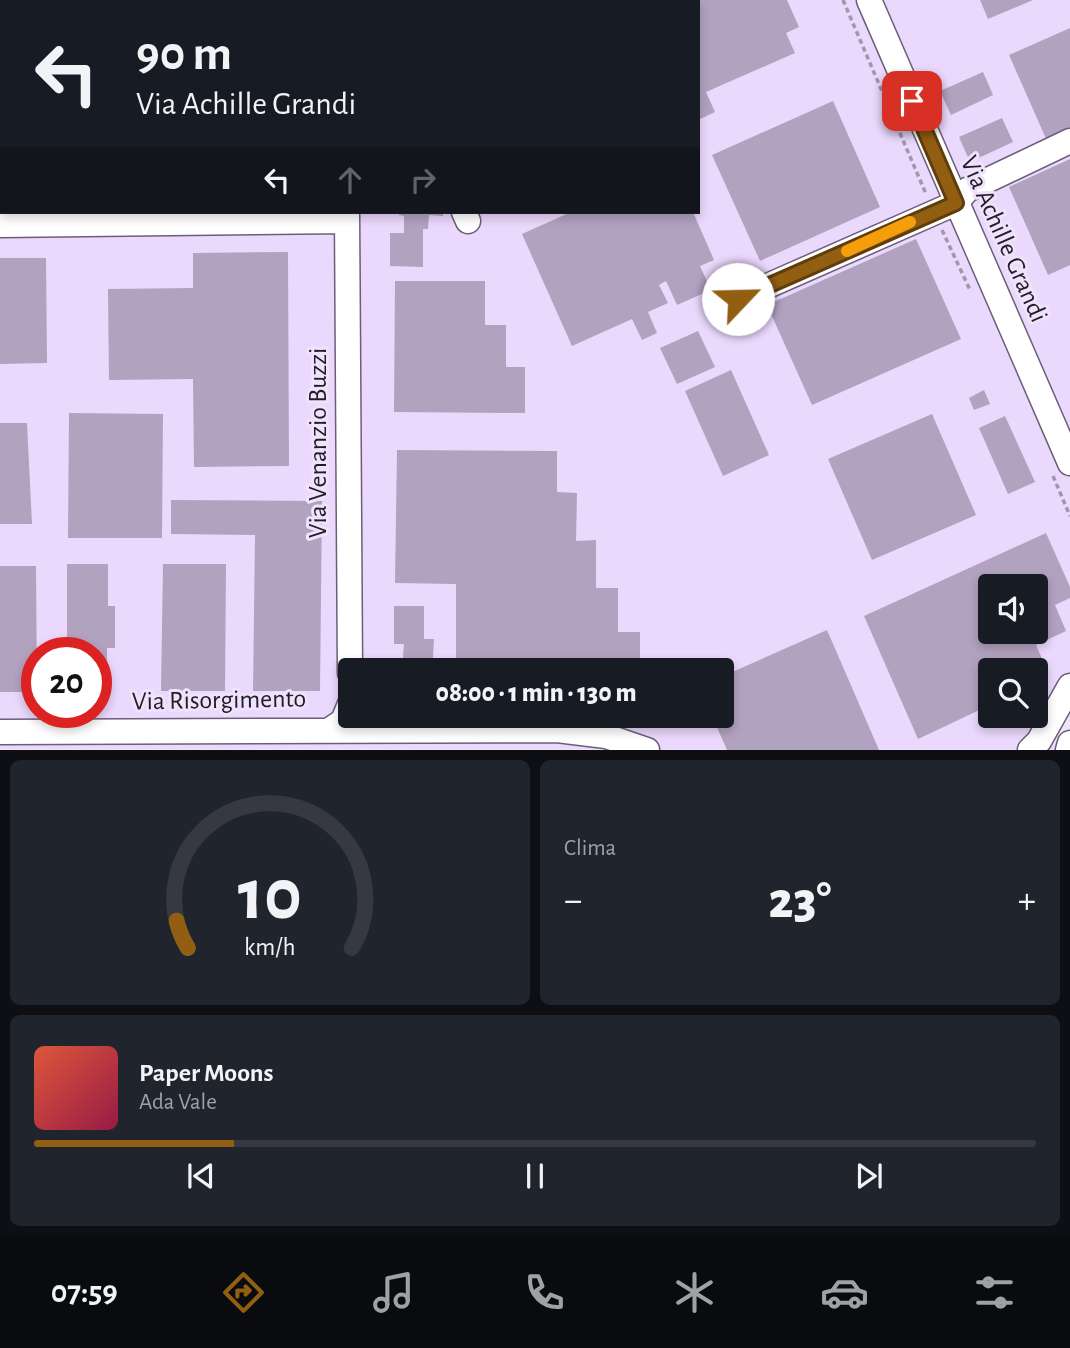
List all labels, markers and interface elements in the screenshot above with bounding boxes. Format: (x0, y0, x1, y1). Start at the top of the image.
icon: left (21, 28, 112, 119)
text: 90 m (136, 30, 232, 79)
pin (882, 71, 942, 131)
icon: arrive (893, 82, 931, 120)
text: Via Achille Grandi (136, 88, 356, 120)
street label: Via Achille Grandi (956, 152, 1052, 326)
icon: left (258, 161, 296, 199)
icon: ahead (331, 161, 369, 199)
icon: right (404, 161, 442, 199)
position arrow (701, 262, 775, 336)
street label: Via Venanzio Buzzi (305, 348, 331, 538)
map controls (978, 574, 1048, 728)
button: sound (978, 574, 1048, 644)
speed limit sign: 20 (21, 637, 112, 728)
button: search (978, 658, 1048, 728)
text: 08:00 · 1 min · 130 m (436, 680, 636, 706)
street label: Via Risorgimento (132, 685, 306, 715)
text: Clima (564, 837, 616, 860)
text: 10 (238, 861, 302, 934)
text: 23° (769, 875, 831, 927)
text: − (564, 882, 582, 920)
text: + (1018, 882, 1036, 920)
text: km/h (244, 935, 296, 960)
text: Paper Moons (139, 1060, 274, 1086)
text: Ada Vale (139, 1091, 217, 1114)
icon: previous (182, 1157, 220, 1195)
icon: pause (516, 1157, 554, 1195)
icon: next (850, 1157, 888, 1195)
icon: directions (219, 1268, 268, 1317)
icon: music (369, 1268, 418, 1317)
icon: phone (520, 1268, 569, 1317)
icon: climate (670, 1268, 719, 1317)
icon: car (820, 1268, 869, 1317)
icon: filters (970, 1268, 1019, 1317)
text: 07:59 (51, 1276, 118, 1308)

